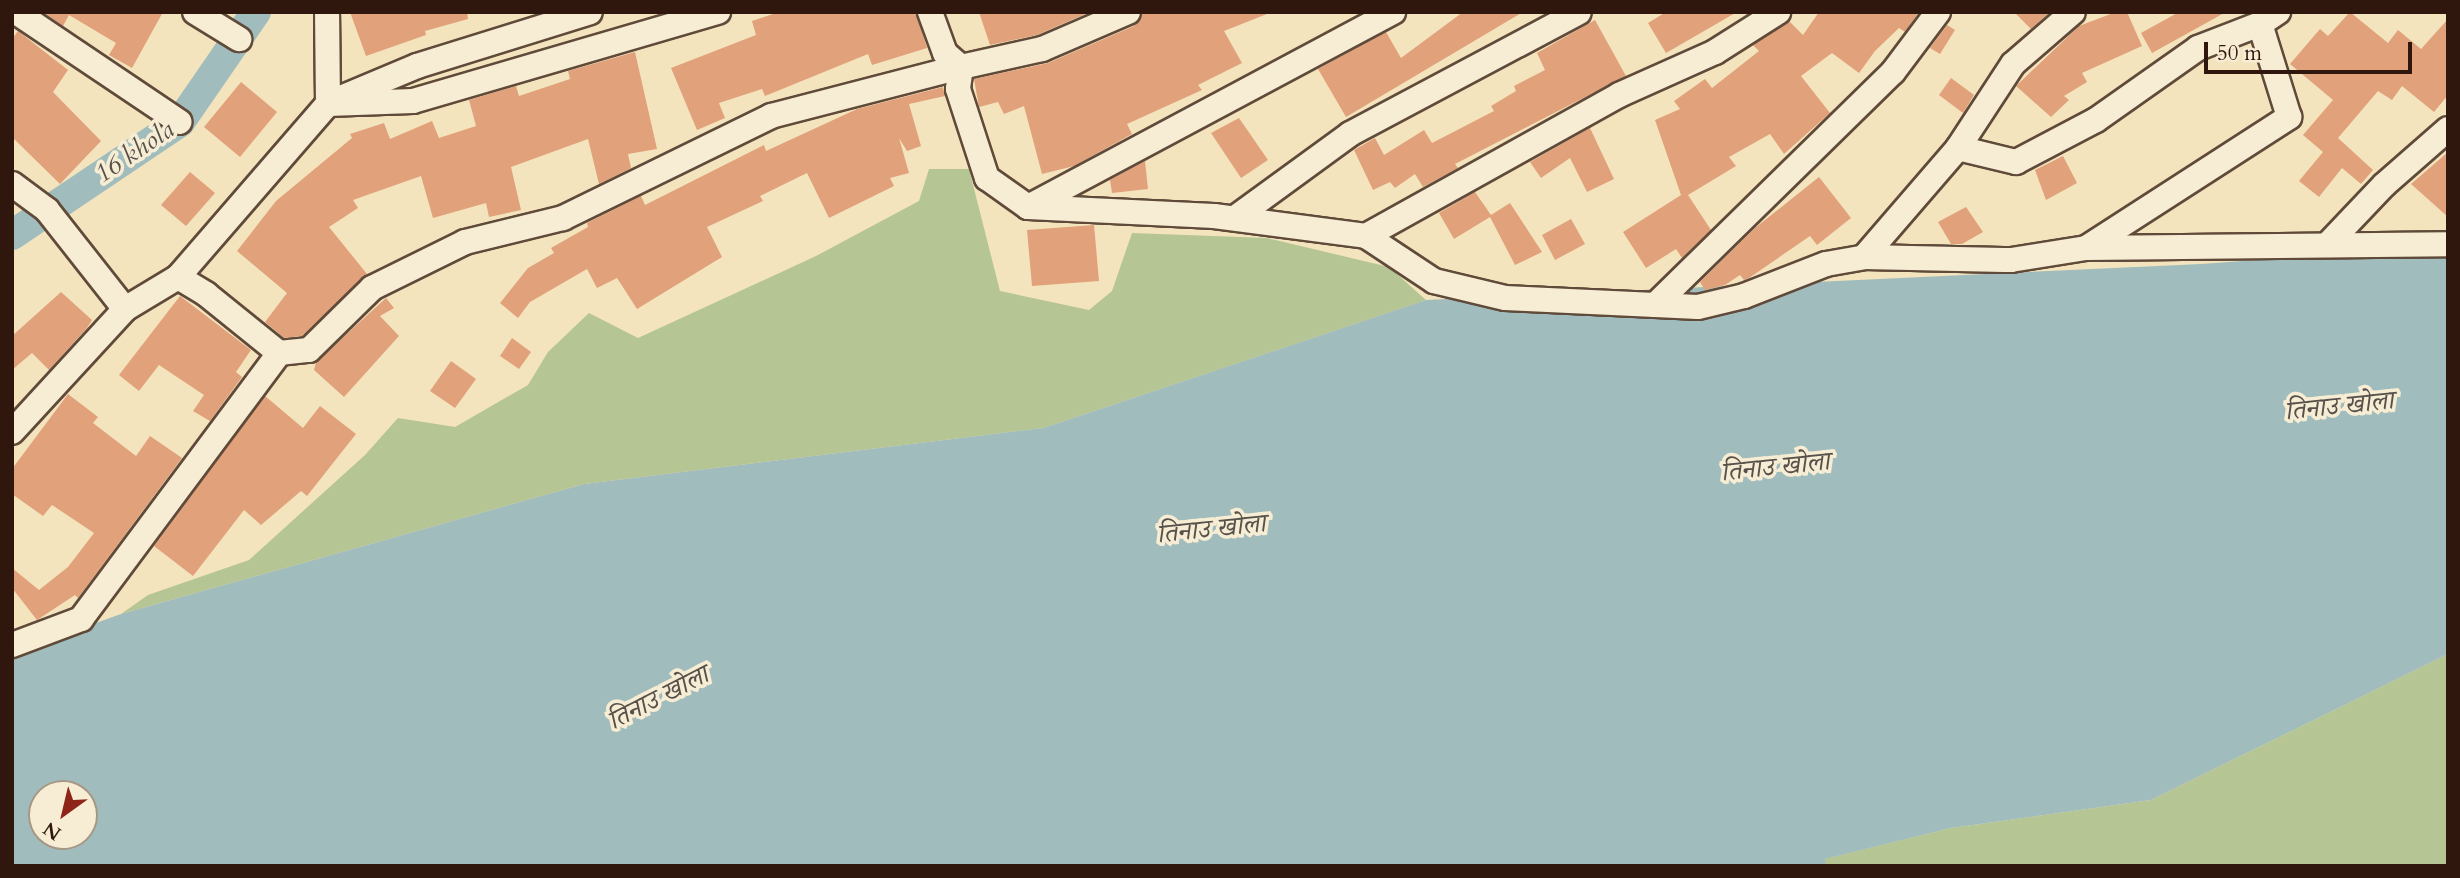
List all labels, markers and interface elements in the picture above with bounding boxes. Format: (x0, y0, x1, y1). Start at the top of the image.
scale bar (2208, 28, 2416, 72)
text: 50 m (2217, 39, 2262, 68)
water label: 16 khola (88, 114, 180, 190)
water label: तिनाउ खोला (2283, 385, 2395, 427)
water label: तिनाउ खोला (1719, 446, 1831, 488)
water label: तिनाउ खोला (1155, 508, 1267, 550)
water label: तिनाउ खोला (602, 659, 714, 737)
north arrow (28, 780, 98, 850)
text: N (38, 815, 66, 846)

